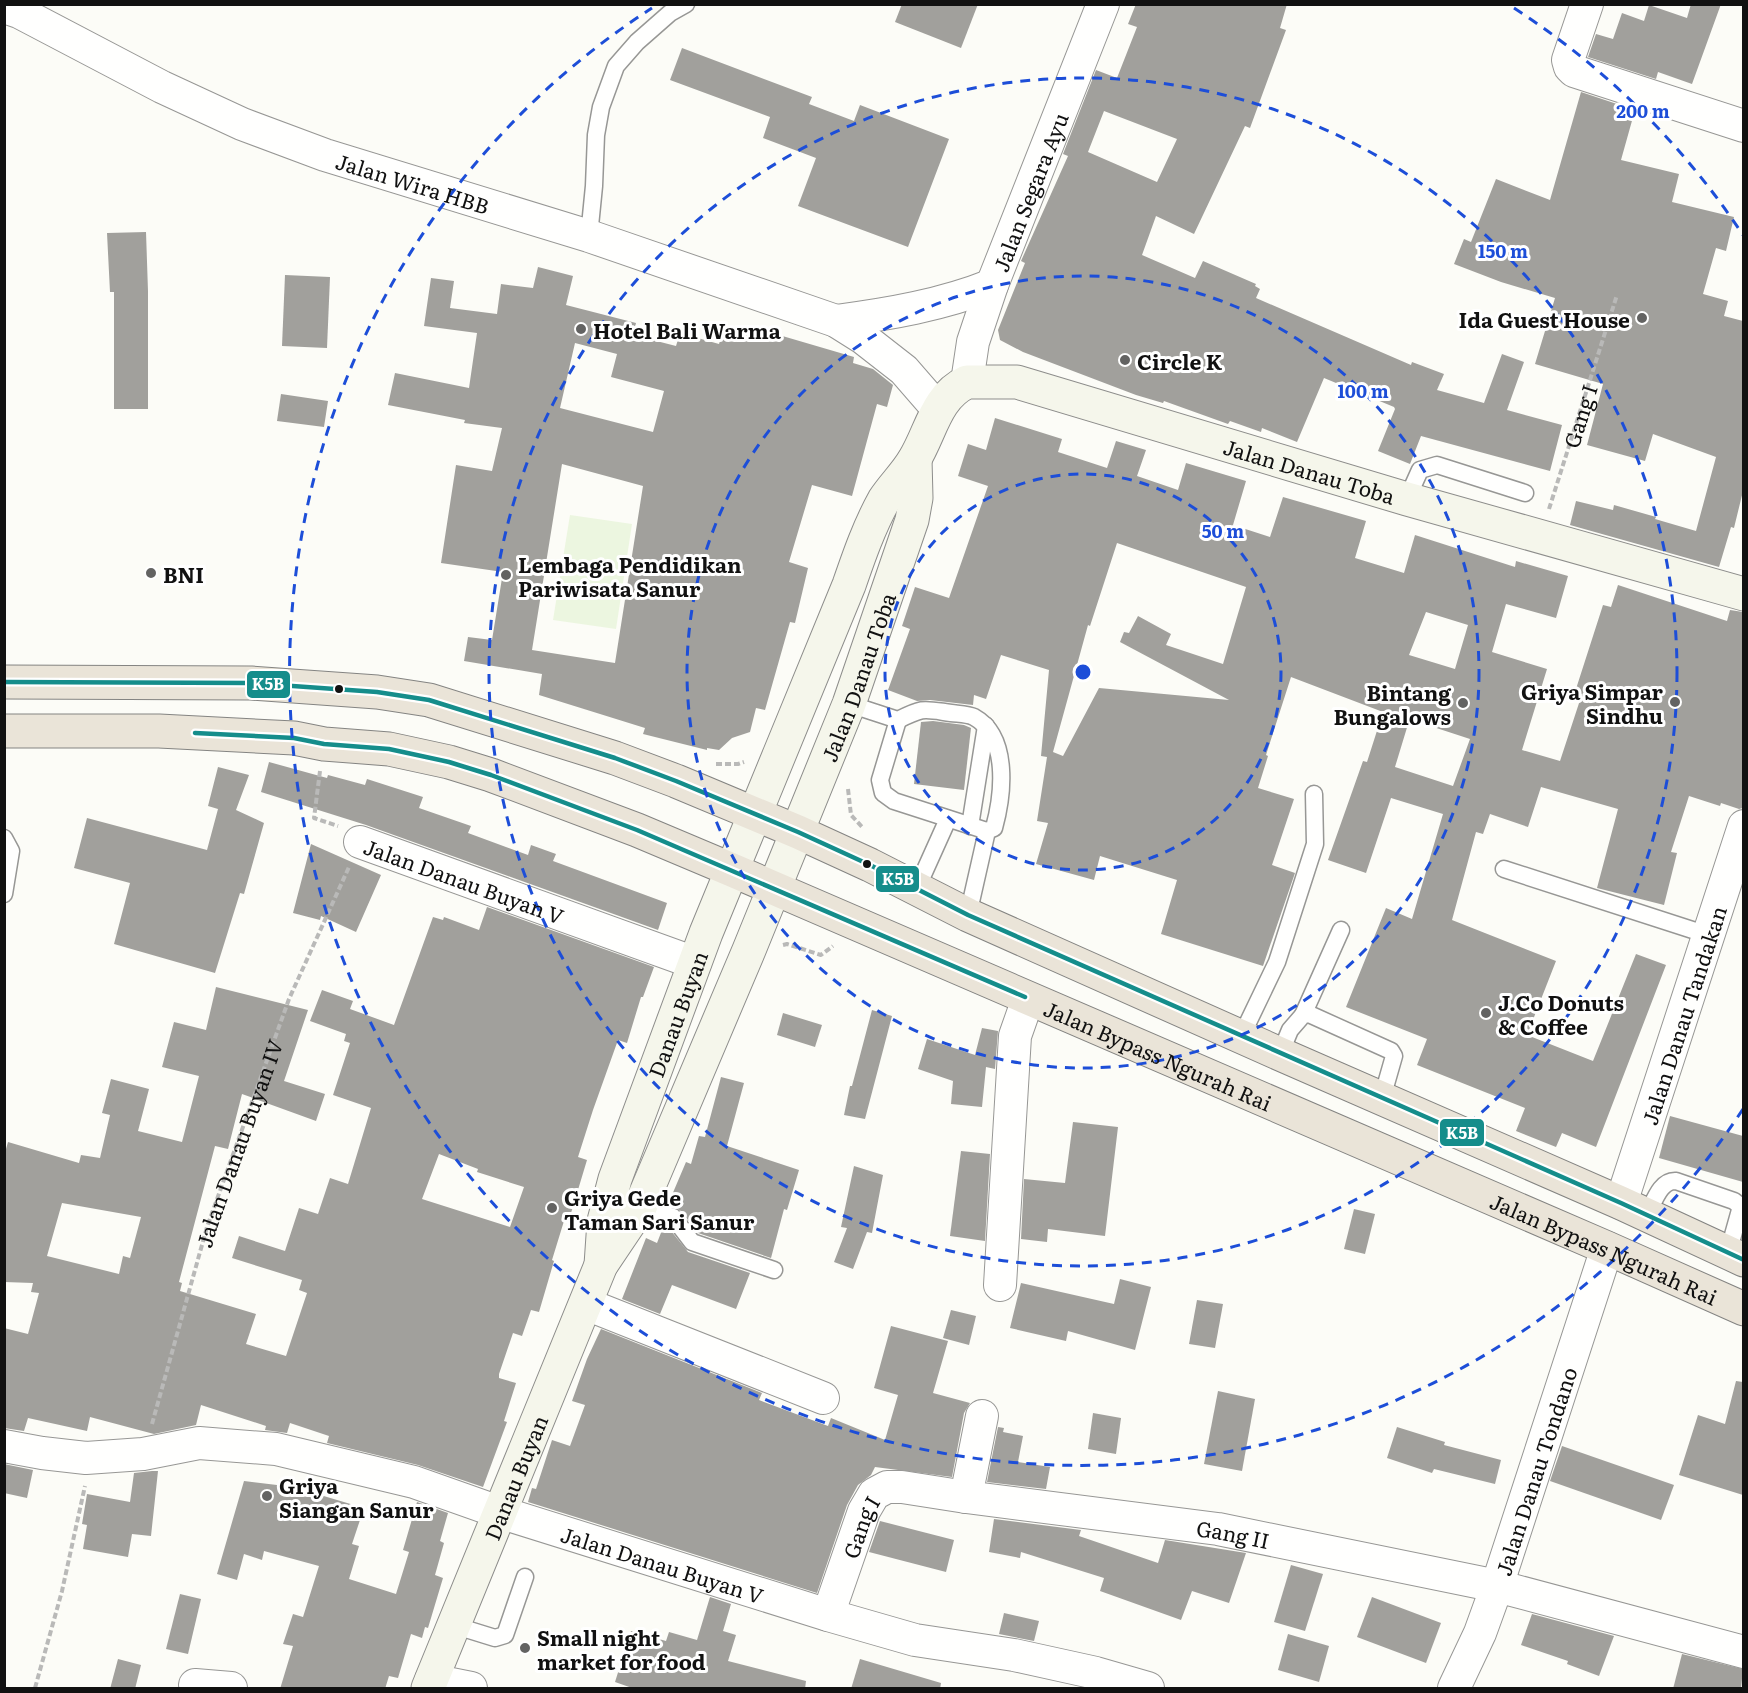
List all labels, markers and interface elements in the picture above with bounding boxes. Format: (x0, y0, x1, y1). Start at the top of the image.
text: 200 m (1616, 97, 1670, 124)
street label: Jalan Segara Ayu (983, 107, 1074, 276)
street label: Jalan Wira HBB (332, 144, 493, 220)
text: 150 m (1478, 237, 1528, 264)
place label: Ida Guest House (1459, 303, 1630, 334)
marker: Ida Guest House (1635, 311, 1649, 325)
place label: Hotel Bali Warma (593, 314, 782, 345)
marker: Hotel Bali Warma (574, 322, 588, 336)
place label: Circle K (1137, 345, 1223, 376)
marker: Circle K (1118, 353, 1132, 367)
text: 100 m (1337, 377, 1389, 404)
street label: Gang I (1554, 380, 1603, 451)
street label: Jalan Danau Toba (1220, 429, 1400, 510)
text: 50 m (1202, 517, 1244, 544)
place label: Lembaga Pendidikan Pariwisata Sanur (518, 548, 742, 603)
place label: BNI (163, 558, 204, 589)
marker: BNI (144, 566, 158, 580)
marker: Lembaga Pendidikan Pariwisata Sanur (499, 568, 513, 582)
street label: Jalan Danau Toba (812, 587, 902, 766)
centre of rings (1073, 662, 1093, 682)
line badge: K5B (246, 670, 291, 699)
text: K5B (252, 671, 284, 695)
place label: Griya Simpar Sindhu (1521, 675, 1664, 730)
place label: Bintang Bungalows (1334, 676, 1451, 731)
unlabelled marker (333, 683, 345, 695)
marker: Griya Simpar Sindhu (1668, 695, 1682, 709)
marker: Bintang Bungalows (1456, 696, 1470, 710)
street label: Jalan Danau Buyan V (360, 829, 569, 930)
unlabelled marker (861, 858, 873, 870)
line badge: K5B (875, 865, 920, 893)
text: K5B (882, 866, 914, 890)
street label: Jalan Danau Tandakan (1632, 901, 1733, 1128)
street label: Danau Buyan (639, 946, 714, 1081)
place label: J.Co Donuts & Coffee (1498, 986, 1624, 1041)
street label: Jalan Bypass Ngurah Rai (1040, 991, 1277, 1117)
marker: J.Co Donuts & Coffee (1479, 1006, 1493, 1020)
street label: Jalan Danau Buyan IV (187, 1034, 289, 1251)
line badge: K5B (1439, 1118, 1485, 1147)
text: K5B (1446, 1120, 1478, 1144)
place label: Griya Gede Taman Sari Sanur (564, 1181, 755, 1236)
street label: Jalan Bypass Ngurah Rai (1486, 1184, 1723, 1311)
marker: Griya Gede Taman Sari Sanur (545, 1201, 559, 1215)
street label: Jalan Danau Tondano (1486, 1362, 1583, 1579)
street label: Danau Buyan (475, 1410, 554, 1544)
place label: Griya Siangan Sanur (279, 1469, 434, 1524)
marker: Griya Siangan Sanur (260, 1489, 274, 1503)
street label: Gang I (833, 1489, 886, 1562)
street label: Gang II (1195, 1511, 1273, 1555)
street label: Jalan Danau Buyan V (557, 1517, 769, 1610)
place label: Small night market for food (537, 1621, 706, 1676)
marker: Small night market for food (518, 1641, 532, 1655)

